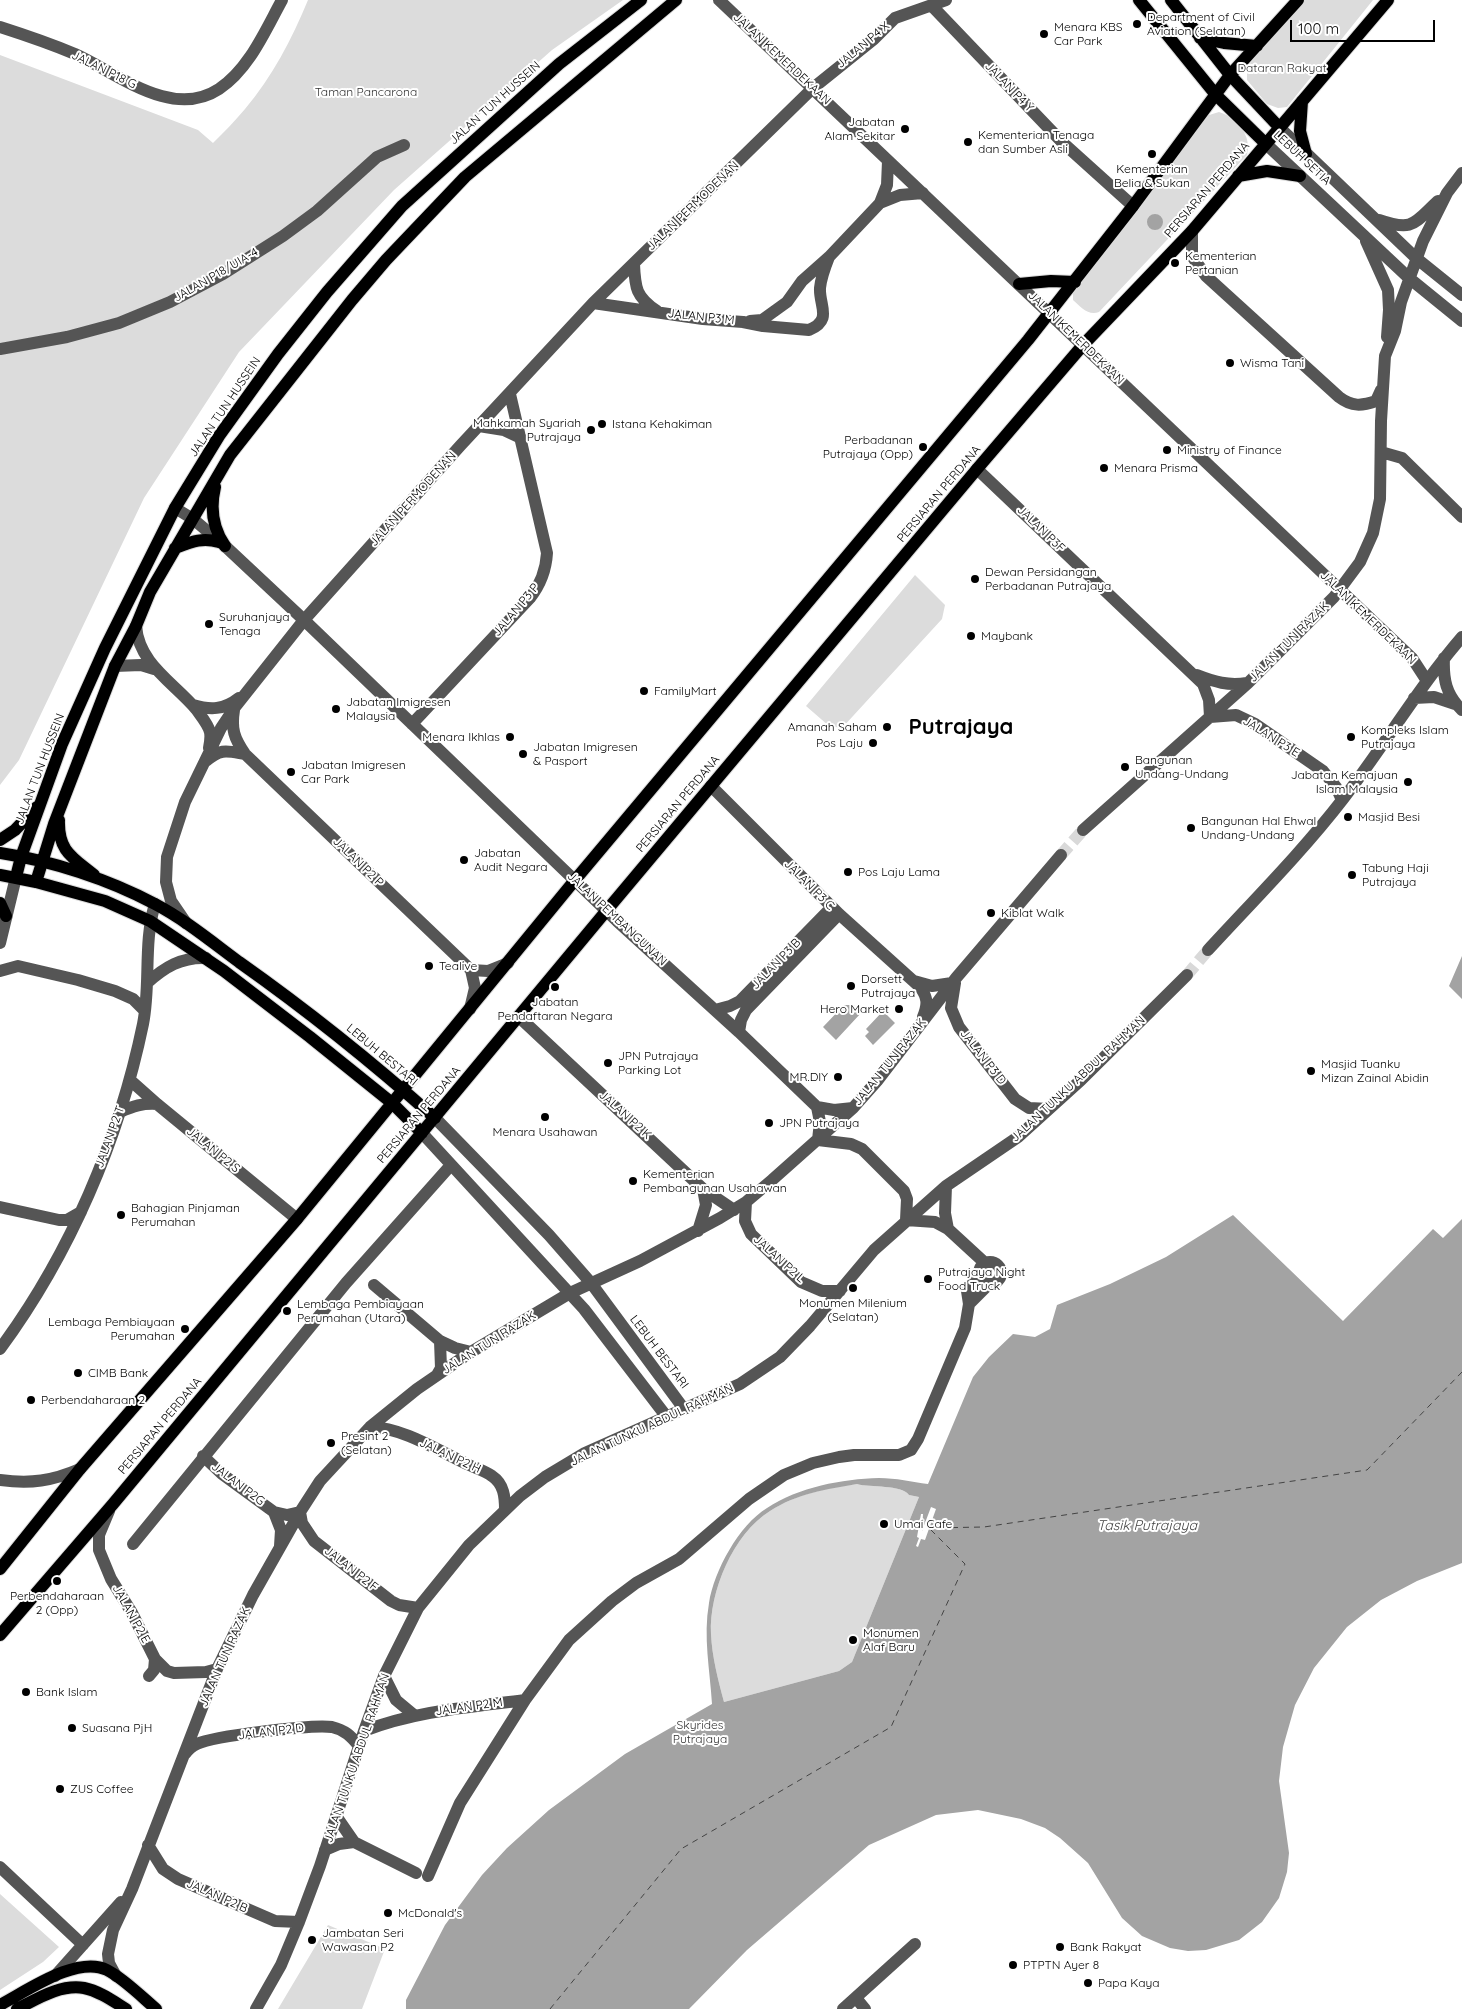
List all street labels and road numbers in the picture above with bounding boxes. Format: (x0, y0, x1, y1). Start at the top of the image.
street label: JALAN KEMERDEKAAN (730, 10, 834, 108)
street label: JALAN P4 X (834, 19, 892, 71)
street label: JALAN P18 G (69, 48, 139, 92)
street label: JALAN TUN HUSSEIN (447, 58, 543, 148)
street label: JALAN P4 Y (982, 59, 1036, 115)
street label: LEBUH SETIA (1270, 128, 1334, 188)
street label: PERSIARAN PERDANA (1161, 139, 1253, 241)
street label: JALAN PERMODENAN (644, 158, 742, 254)
street label: JALAN P18/UIA-4 (171, 245, 261, 305)
street label: JALAN KEMERDEKAAN (1025, 288, 1127, 388)
street label: JALAN P3 M (667, 306, 735, 328)
street label: JALAN TUN HUSSEIN (186, 354, 264, 460)
street label: PERSIARAN PERDANA (894, 443, 984, 545)
street label: JALAN PERMODENAN (367, 449, 459, 549)
street label: JALAN P3F (1014, 503, 1068, 555)
street label: JALAN KEMERDEKAAN (1317, 568, 1419, 668)
street label: JALAN P3 P (490, 581, 542, 639)
street label: JALAN TUN RAZAK (1246, 599, 1332, 685)
street label: JALAN TUN HUSSEIN (12, 712, 68, 826)
street label: JALAN P3 E (1240, 714, 1302, 760)
street label: PERSIARAN PERDANA (633, 753, 723, 855)
street label: JALAN P2 P (330, 834, 386, 890)
street label: JALAN P3 C (781, 857, 837, 913)
street label: JALAN PEMBANGUNAN (564, 869, 670, 969)
street label: JALAN P3 B (748, 936, 804, 992)
street label: JALAN TUNKU ABDUL RAHMAN (1008, 1013, 1148, 1145)
street label: JALAN TUN RAZAK (850, 1016, 930, 1108)
street label: LEBUH BESTARI (344, 1021, 420, 1089)
street label: JALAN P3 D (957, 1027, 1009, 1087)
street label: PERSIARAN PERDANA (374, 1064, 464, 1166)
street label: JALAN P2 K (596, 1088, 654, 1142)
street label: JALAN P2 T (92, 1104, 128, 1170)
street label: JALAN P2 S (183, 1124, 243, 1176)
street label: JALAN P2 L (750, 1232, 808, 1286)
street label: JALAN TUN RAZAK (439, 1308, 539, 1378)
street label: LEBUH BESTARI (627, 1312, 691, 1392)
street label: PERSIARAN PERDANA (115, 1375, 205, 1477)
street label: JALAN TUNKU ABDUL RAHMAN (568, 1381, 736, 1469)
street label: JALAN P2 H (417, 1435, 483, 1477)
street label: JALAN P2G (209, 1459, 267, 1509)
street label: JALAN P2 F (321, 1543, 381, 1595)
street label: JALAN P2 E (109, 1582, 153, 1646)
street label: JALAN TUN RAZAK (196, 1605, 254, 1709)
street label: JALAN TUNKU ABDUL RAHMAN (321, 1671, 393, 1845)
street label: JALAN P2 M (435, 1695, 503, 1719)
street label: JALAN P2 D (237, 1721, 305, 1743)
street label: JALAN P2 B (184, 1876, 250, 1916)

